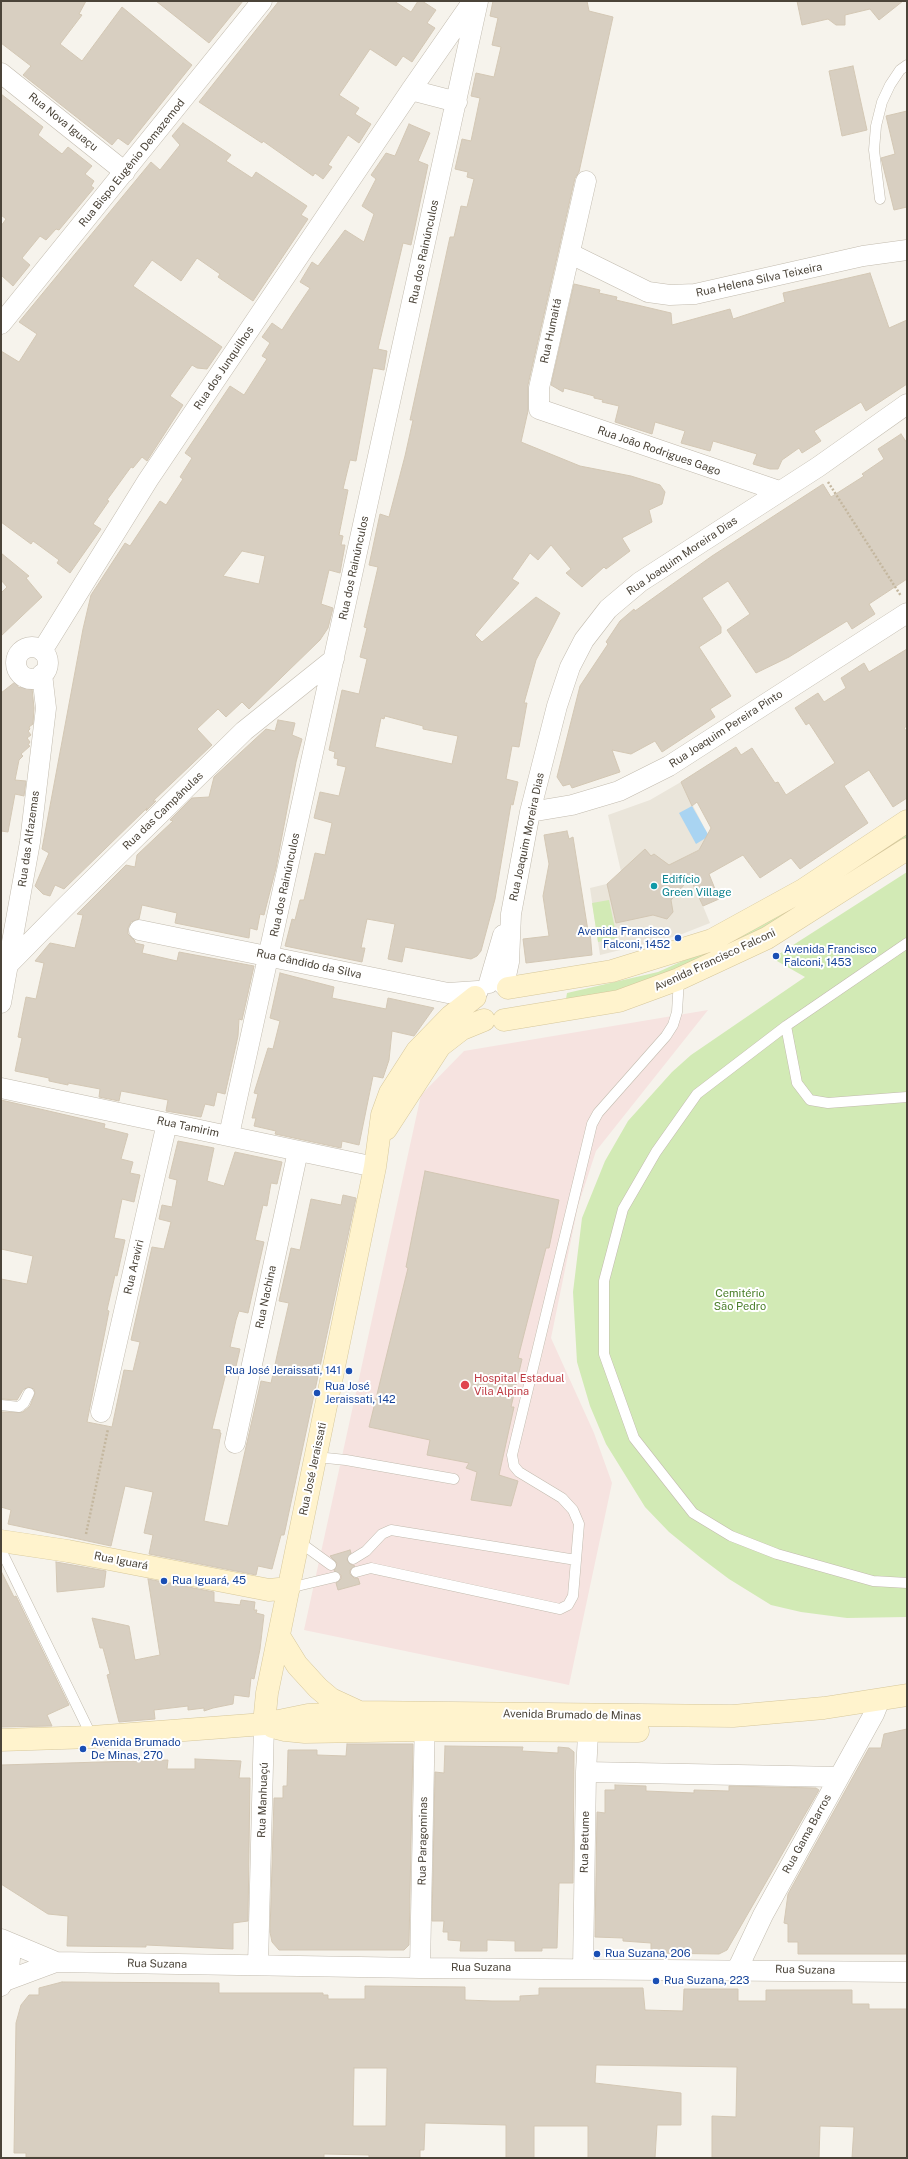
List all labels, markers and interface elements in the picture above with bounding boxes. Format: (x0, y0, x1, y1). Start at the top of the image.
street label: Rua Nova Iguaçu (26, 90, 100, 154)
street label: Rua Bispo Eugênio Demazemod (76, 96, 188, 230)
street label: Rua dos Rainúnculos (407, 199, 441, 305)
street label: Rua Helena Silva Teixeira (695, 260, 823, 300)
street label: Rua Humaitá (538, 297, 564, 365)
street label: Rua dos Junquilhos (191, 324, 257, 412)
street label: Rua João Rodrigues Gago (596, 424, 722, 478)
street label: Rua Joaquim Moreira Dias (624, 514, 740, 598)
street label: Rua dos Rainúnculos (337, 515, 371, 621)
street label: Rua Joaquim Pereira Pinto (667, 687, 785, 771)
street label: Rua das Campânulas (120, 769, 206, 853)
street label: Rua Joaquim Moreira Dias (507, 772, 547, 902)
street label: Rua das Alfazemas (16, 790, 42, 888)
street label: Rua dos Rainúnculos (268, 832, 302, 938)
place label: Edifício Green Village (662, 873, 731, 899)
marker: Edifício Green Village (649, 881, 659, 891)
place label: Avenida Francisco Falconi, 1452 (577, 925, 670, 951)
street label: Avenida Francisco Falconi (652, 926, 778, 994)
marker: Avenida Francisco Falconi, 1452 (673, 933, 683, 943)
place label: Avenida Francisco Falconi, 1453 (784, 943, 877, 969)
street label: Rua Cândido da Silva (255, 946, 363, 982)
marker: Avenida Francisco Falconi, 1453 (771, 951, 781, 961)
street label: Rua Tamirim (156, 1114, 220, 1140)
street label: Rua Araviri (121, 1238, 147, 1296)
street label: Rua Nachina (253, 1264, 279, 1330)
park label: Cemitério São Pedro (714, 1287, 766, 1313)
place label: Rua José Jeraissati, 141 (225, 1364, 341, 1378)
marker: Rua José Jeraissati, 141 (344, 1366, 354, 1376)
place label: Hospital Estadual Vila Alpina (474, 1372, 565, 1398)
marker: Hospital Estadual Vila Alpina (459, 1379, 471, 1391)
place label: Rua José Jeraissati, 142 (325, 1380, 396, 1406)
marker: Rua José Jeraissati, 142 (312, 1388, 322, 1398)
street label: Rua José Jeraissati (297, 1421, 329, 1517)
street label: Rua Iguará (93, 1549, 149, 1573)
place label: Rua Iguará, 45 (172, 1574, 246, 1588)
marker: Rua Iguará, 45 (159, 1576, 169, 1586)
street label: Avenida Brumado de Minas (503, 1707, 641, 1723)
place label: Avenida Brumado De Minas, 270 (91, 1736, 181, 1762)
marker: Avenida Brumado De Minas, 270 (78, 1744, 88, 1754)
street label: Rua Manhuaçú (255, 1762, 271, 1838)
street label: Rua Gama Barros (780, 1792, 834, 1876)
street label: Rua Paragominas (416, 1797, 430, 1885)
street label: Rua Betume (578, 1811, 592, 1873)
place label: Rua Suzana, 206 (605, 1947, 690, 1961)
marker: Rua Suzana, 206 (592, 1949, 602, 1959)
street label: Rua Suzana (127, 1957, 187, 1971)
street label: Rua Suzana (451, 1961, 511, 1975)
street label: Rua Suzana (775, 1963, 835, 1977)
place label: Rua Suzana, 223 (664, 1974, 749, 1988)
marker: Rua Suzana, 223 (651, 1976, 661, 1986)

